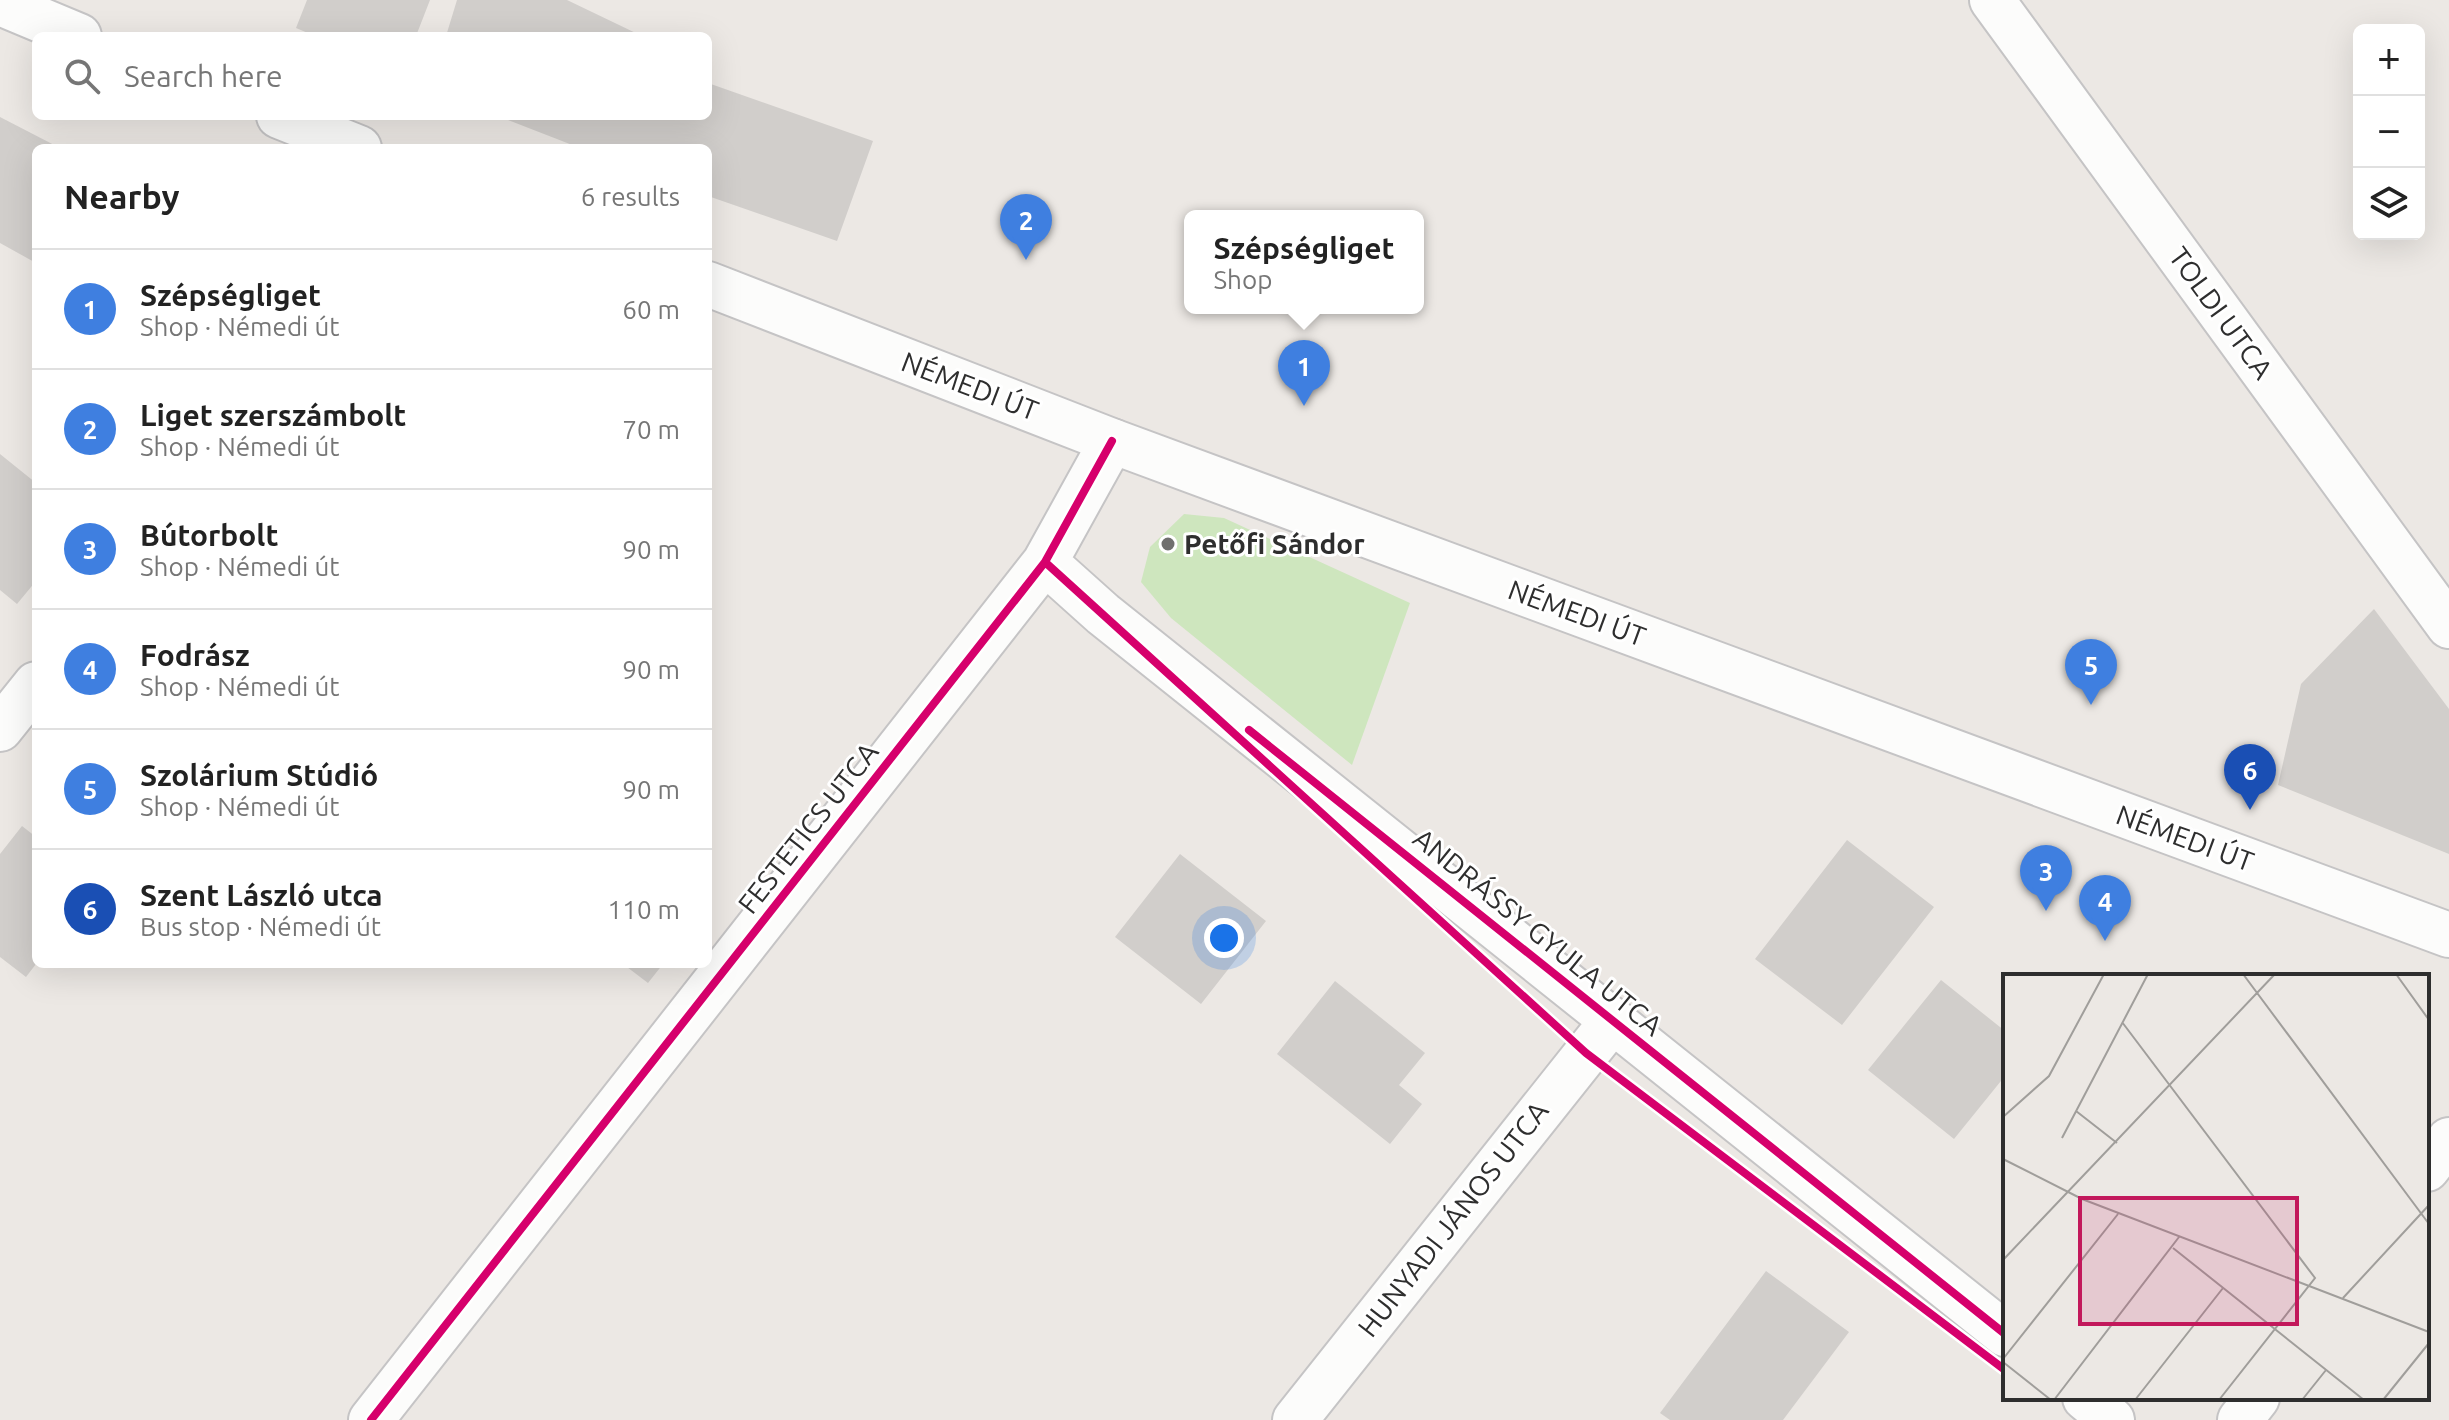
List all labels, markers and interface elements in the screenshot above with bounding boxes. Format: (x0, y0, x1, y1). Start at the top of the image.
map controls (2353, 24, 2425, 240)
button: + (2353, 24, 2425, 96)
search box (32, 32, 712, 120)
icon: search (60, 54, 104, 98)
text: Search here (124, 59, 283, 93)
button: − (2353, 96, 2425, 168)
button: layers (2353, 168, 2425, 240)
text: Nearby (64, 177, 179, 215)
text: 6 results (581, 182, 680, 211)
pin: 2 (1000, 194, 1052, 260)
popup (1184, 210, 1424, 314)
text: Szépségliget (1213, 231, 1395, 265)
street label: TOLDI UTCA (2163, 241, 2279, 384)
text: Shop (1213, 265, 1272, 294)
text: Szépségliget (140, 278, 321, 312)
text: 1 (83, 295, 97, 324)
text: 60 m (622, 295, 680, 324)
text: Shop · Némedi út (140, 312, 339, 341)
pin: 1 (1278, 340, 1330, 406)
street label: NÉMEDI ÚT (898, 344, 1044, 426)
text: Liget szerszámbolt (140, 398, 406, 432)
text: 2 (83, 415, 97, 444)
text: 70 m (622, 415, 680, 444)
text: Shop · Némedi út (140, 432, 339, 461)
text: Bútorbolt (140, 518, 278, 552)
place label: Petőfi Sándor (1184, 528, 1365, 559)
text: 3 (83, 535, 97, 564)
text: 90 m (622, 535, 680, 564)
marker: Petőfi Sándor (1159, 535, 1177, 553)
text: Shop · Némedi út (140, 552, 339, 581)
street label: NÉMEDI ÚT (1504, 572, 1651, 652)
text: Fodrász (140, 638, 250, 672)
pin: 5 (2065, 639, 2117, 705)
text: 4 (83, 655, 97, 684)
text: 90 m (622, 655, 680, 684)
text: Shop · Némedi út (140, 672, 339, 701)
street label: FESTETICS UTCA (731, 736, 884, 919)
pin: 6 (2224, 744, 2276, 810)
text: Szolárium Stúdió (140, 758, 378, 792)
text: 5 (83, 775, 97, 804)
text: 90 m (622, 775, 680, 804)
text: Shop · Némedi út (140, 792, 339, 821)
street label: NÉMEDI ÚT (2112, 797, 2259, 877)
street label: ANDRÁSSY GYULA UTCA (1408, 821, 1669, 1041)
pin: 3 (2020, 845, 2072, 911)
pin: 4 (2079, 875, 2131, 941)
text: Szent László utca (140, 878, 383, 912)
text: 6 (83, 895, 97, 924)
text: 110 m (608, 895, 680, 924)
text: Bus stop · Némedi út (140, 912, 381, 941)
your location (1204, 918, 1244, 958)
inset map (2003, 974, 2429, 1400)
street label: HUNYADI JÁNOS UTCA (1351, 1095, 1554, 1342)

